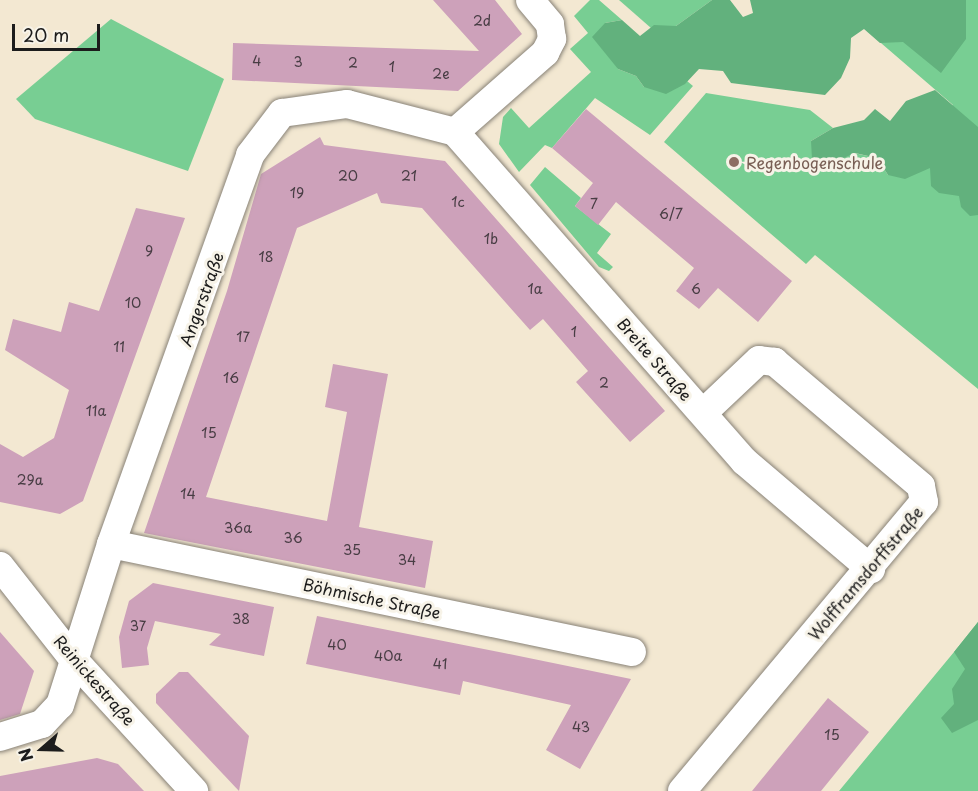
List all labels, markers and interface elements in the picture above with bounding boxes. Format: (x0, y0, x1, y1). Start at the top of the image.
scale bar (15, 12, 104, 50)
house number: 2d (473, 13, 491, 29)
text: 20 m (23, 21, 69, 48)
house number: 4 (252, 53, 262, 69)
house number: 3 (293, 54, 303, 70)
house number: 2 (348, 55, 358, 71)
house number: 1 (389, 59, 395, 75)
house number: 2e (432, 66, 450, 82)
place label: Regenbogenschule (746, 152, 883, 172)
marker: Regenbogenschule (727, 155, 741, 169)
house number: 20 (338, 168, 358, 184)
house number: 21 (401, 168, 417, 184)
house number: 19 (290, 185, 304, 201)
house number: 1c (451, 194, 465, 210)
house number: 7 (590, 196, 598, 212)
house number: 6/7 (659, 206, 683, 222)
house number: 1b (484, 231, 498, 247)
house number: 9 (145, 243, 153, 259)
street label: Angerstraße (175, 249, 227, 349)
house number: 18 (258, 249, 274, 265)
house number: 1a (528, 281, 542, 297)
house number: 6 (691, 281, 701, 297)
house number: 10 (125, 295, 141, 311)
street label: Breite Straße (614, 314, 696, 404)
house number: 1 (571, 324, 577, 340)
house number: 17 (236, 329, 250, 345)
house number: 11 (113, 339, 125, 355)
house number: 16 (223, 370, 239, 386)
house number: 2 (599, 375, 609, 391)
house number: 11a (86, 403, 106, 419)
house number: 15 (201, 425, 217, 441)
house number: 29a (17, 472, 43, 488)
house number: 14 (180, 486, 196, 502)
street label: Wolfframsdorffstraße (804, 502, 926, 644)
house number: 36a (224, 520, 252, 536)
house number: 36 (283, 530, 303, 546)
house number: 35 (343, 542, 361, 558)
house number: 34 (398, 552, 416, 568)
street label: Böhmische Straße (301, 574, 443, 622)
house number: 38 (232, 611, 250, 627)
house number: 37 (130, 618, 146, 634)
street label: Reinickestraße (51, 631, 139, 729)
house number: 40 (327, 637, 347, 653)
house number: 40a (374, 648, 402, 664)
house number: 41 (433, 656, 447, 672)
north arrow (12, 719, 72, 779)
house number: 43 (572, 719, 590, 735)
house number: 15 (824, 727, 840, 743)
text: N (12, 745, 39, 765)

